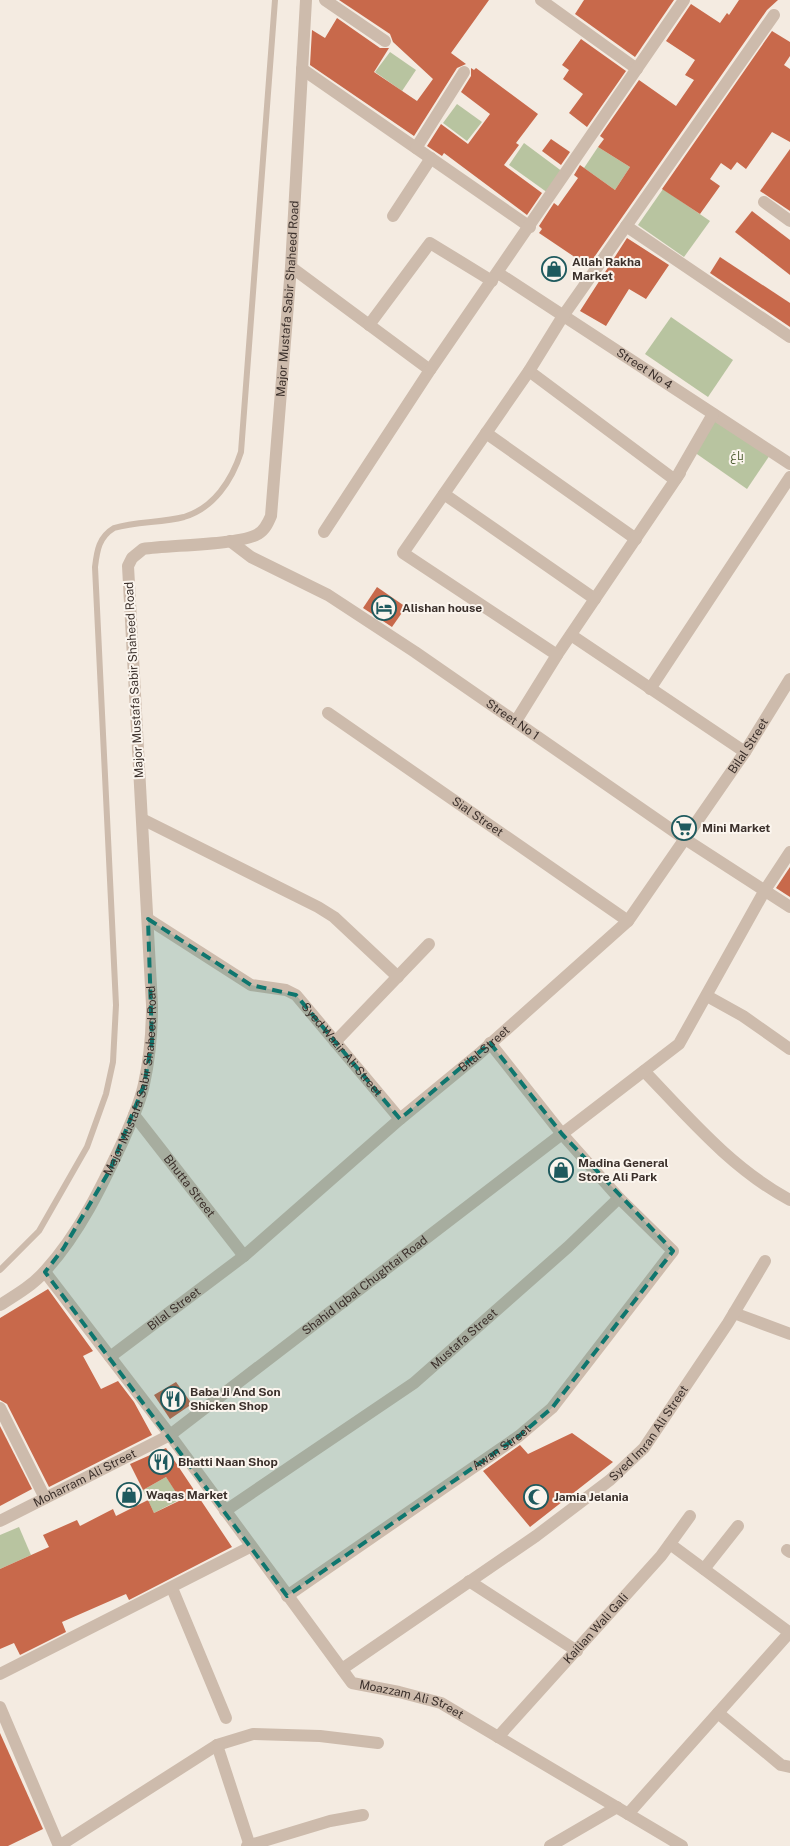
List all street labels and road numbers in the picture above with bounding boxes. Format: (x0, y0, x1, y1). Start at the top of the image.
street label: Major Mustafa Sabir Shaheed Road (274, 200, 302, 398)
street label: Street No 4 (614, 345, 676, 392)
street label: Major Mustafa Sabir Shaheed Road (122, 581, 146, 779)
street label: Street No 1 (483, 696, 542, 743)
street label: Bilal Street (725, 715, 771, 776)
street label: Sial Street (449, 794, 506, 840)
street label: Major Mustafa Sabir Shaheed Road (101, 985, 159, 1178)
street label: Syed Wazir Ali Street (298, 1000, 385, 1100)
street label: Bilal Street (456, 1023, 513, 1075)
street label: Bhutta Street (161, 1152, 218, 1220)
street label: Shahid Iqbal Chughtai Road (299, 1233, 430, 1338)
street label: Bilal Street (145, 1284, 204, 1333)
street label: Mustafa Street (428, 1306, 500, 1372)
street label: Syed Imran Ali Street (606, 1382, 691, 1484)
street label: Awan Street (470, 1422, 534, 1473)
street label: Moharram Ali Street (31, 1446, 139, 1510)
street label: Kailian Wali Gali (561, 1591, 631, 1666)
street label: Moazzam Ali Street (358, 1678, 466, 1722)

